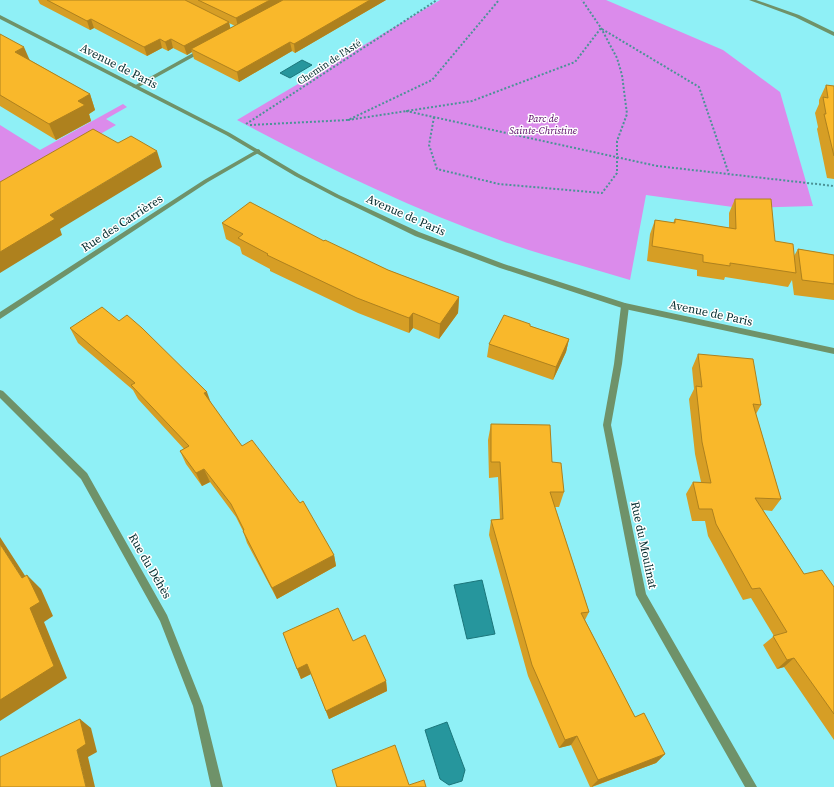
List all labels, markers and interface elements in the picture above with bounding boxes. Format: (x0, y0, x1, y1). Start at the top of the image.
street label: Chemin de l'Asté (294, 36, 364, 88)
street label: Avenue de Paris (78, 40, 160, 92)
park label: Parc de Sainte-Christine (509, 112, 577, 137)
street label: Avenue de Paris (364, 190, 448, 240)
street label: Rue des Carrières (78, 191, 166, 255)
street label: Avenue de Paris (668, 296, 754, 330)
street label: Rue du Moulinat (627, 500, 661, 590)
street label: Rue du Déhès (125, 530, 175, 602)

